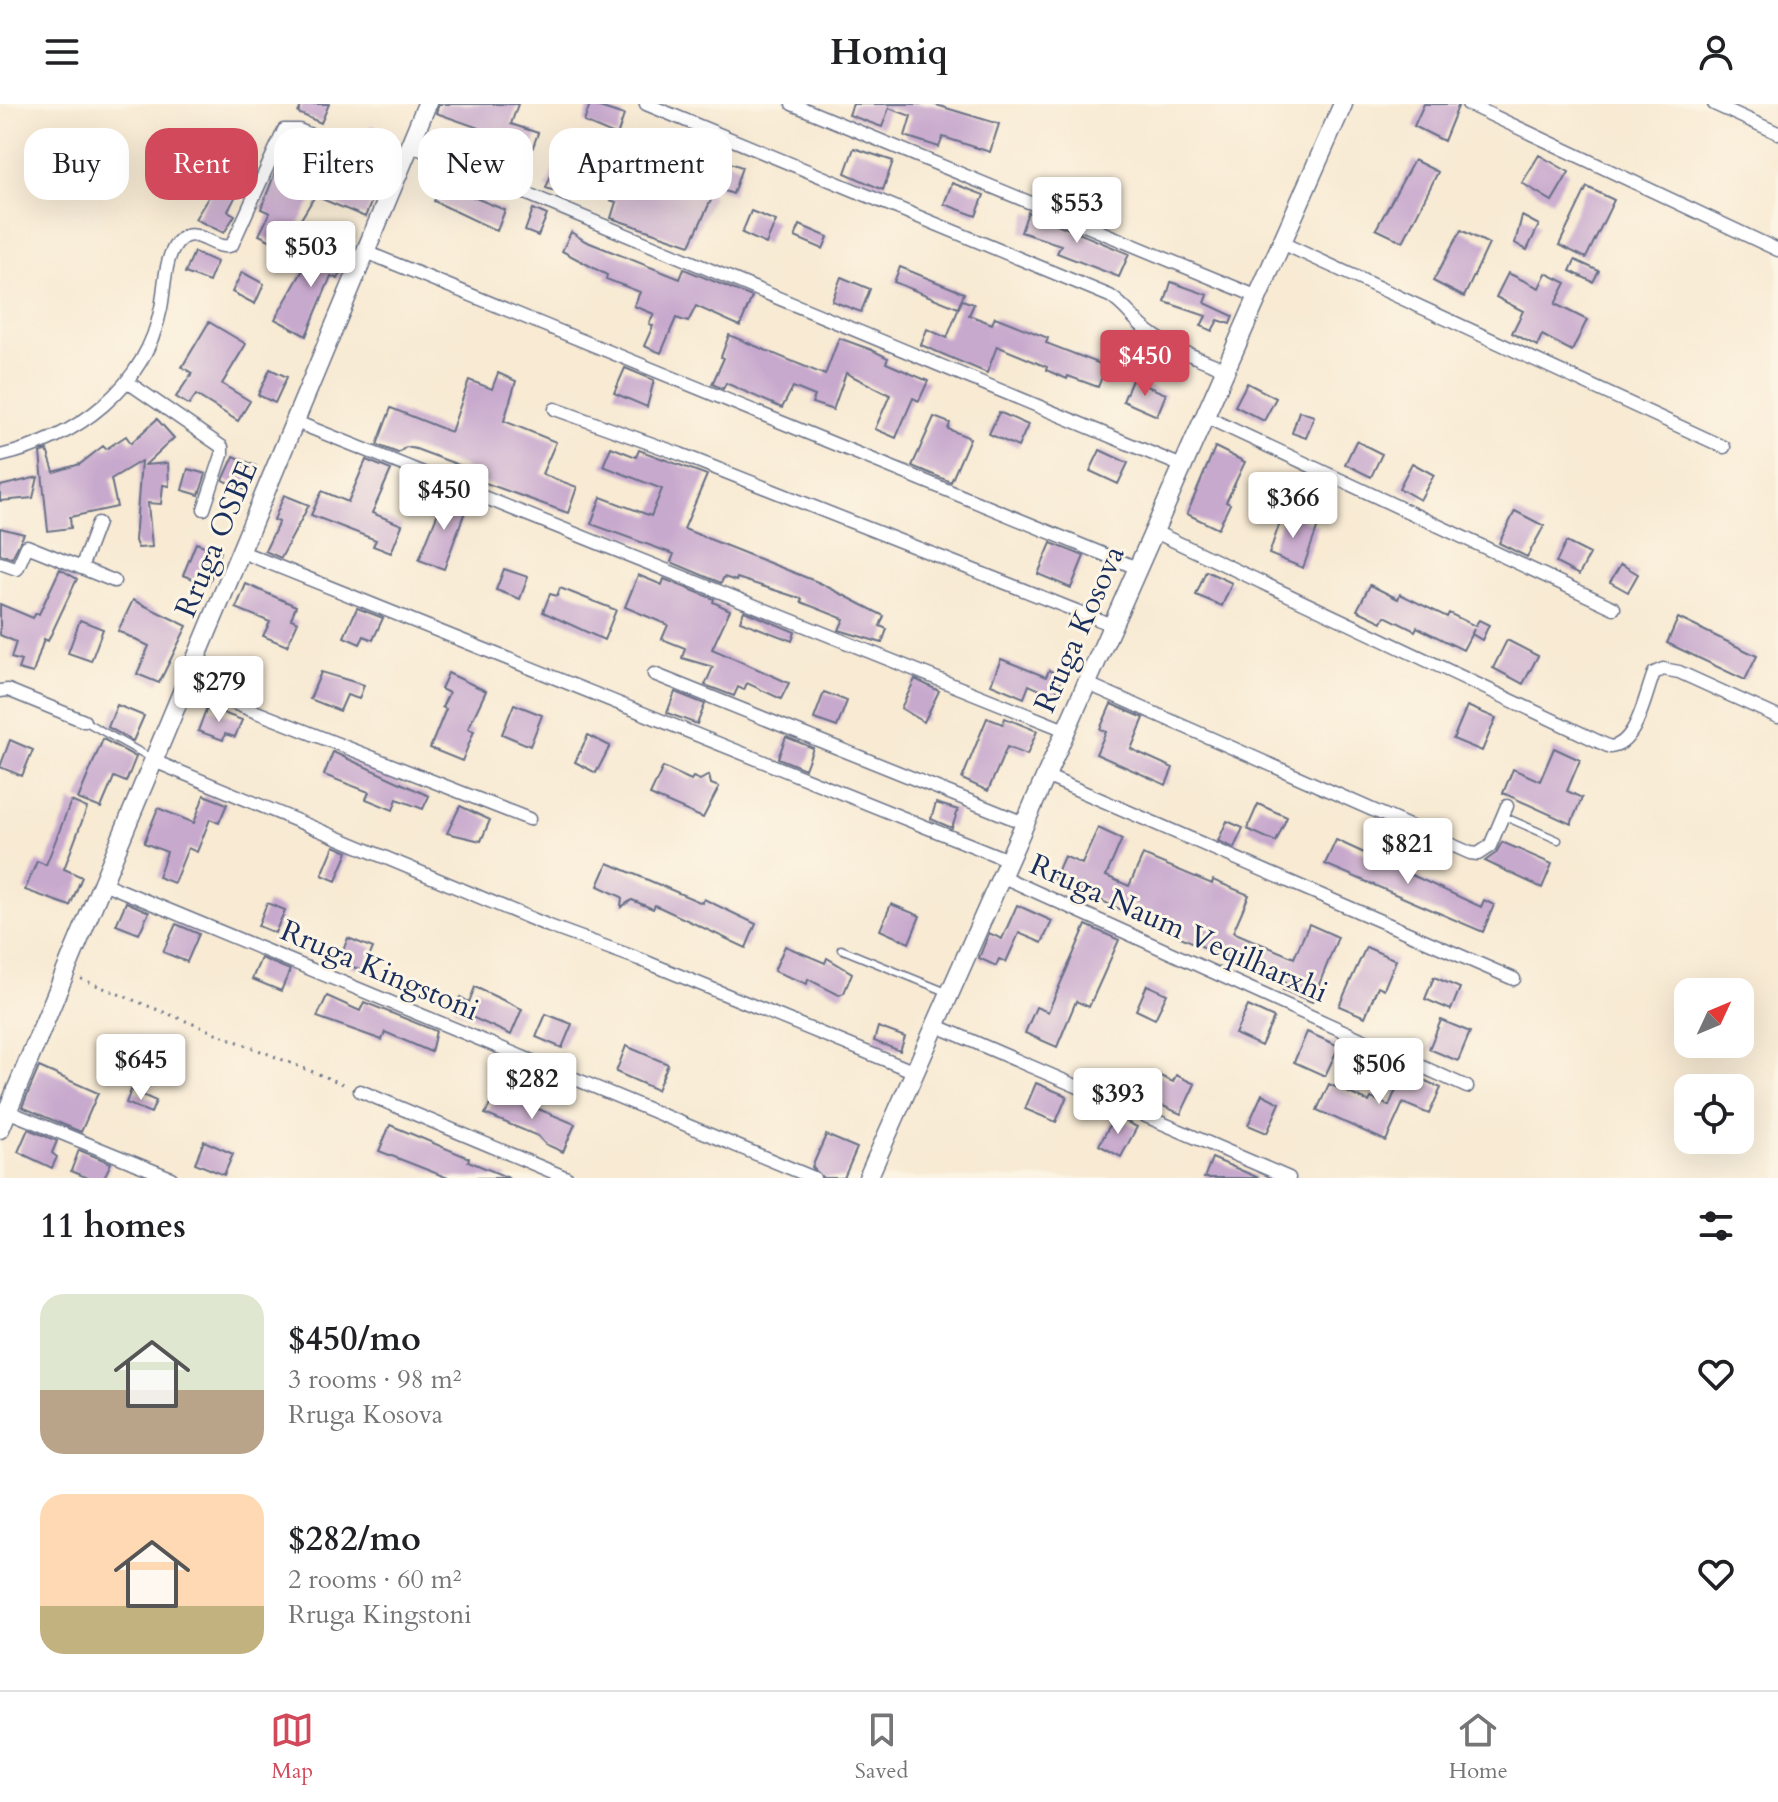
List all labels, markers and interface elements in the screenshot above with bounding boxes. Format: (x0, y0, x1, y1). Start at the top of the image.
text: Homiq (830, 28, 948, 77)
icon: menu (40, 30, 84, 74)
icon: person (1694, 30, 1738, 74)
chip: Buy (24, 128, 129, 200)
chip: Rent (145, 128, 258, 200)
chip: Filters (274, 128, 402, 200)
chip: New (418, 128, 533, 200)
chip: Apartment (549, 128, 732, 200)
pin: $553 (1030, 177, 1124, 245)
text: $553 (1050, 185, 1104, 220)
pin: $503 (264, 221, 358, 289)
text: $503 (284, 229, 338, 264)
pin: $450 (1098, 330, 1192, 398)
text: $450 (1118, 338, 1172, 373)
street label: Rruga OSBE (165, 455, 268, 624)
pin: $450 (397, 464, 491, 532)
text: $450 (417, 472, 471, 507)
pin: $366 (1246, 472, 1340, 540)
text: $366 (1266, 480, 1320, 515)
street label: Rruga Kosova (1024, 539, 1135, 719)
pin: $279 (172, 656, 266, 724)
text: $279 (192, 664, 246, 699)
pin: $821 (1361, 818, 1455, 886)
text: $821 (1381, 826, 1435, 861)
street label: Rruga Naum Veqilharxhi (1023, 844, 1334, 1013)
street label: Rruga Kingstoni (274, 910, 485, 1031)
north arrow (1674, 978, 1754, 1058)
map controls (1674, 978, 1754, 1154)
pin: $645 (94, 1034, 188, 1102)
pin: $506 (1332, 1038, 1426, 1106)
text: $645 (114, 1042, 168, 1077)
text: $506 (1352, 1046, 1406, 1081)
pin: $282 (485, 1053, 579, 1121)
text: $282 (505, 1061, 559, 1096)
pin: $393 (1071, 1068, 1165, 1136)
button: locate (1674, 1074, 1754, 1154)
text: $393 (1091, 1076, 1145, 1111)
text: 11 homes (40, 1203, 186, 1249)
icon: filters (1694, 1204, 1738, 1248)
text: $450/mo (288, 1316, 421, 1362)
icon: home (104, 1326, 200, 1422)
icon: heart (1694, 1352, 1738, 1396)
text: 3 rooms · 98 m² (288, 1362, 461, 1397)
text: Rruga Kosova (288, 1397, 443, 1432)
text: $282/mo (288, 1516, 421, 1562)
icon: home (104, 1526, 200, 1622)
icon: heart (1694, 1552, 1738, 1596)
text: 2 rooms · 60 m² (288, 1562, 461, 1597)
text: Rruga Kingstoni (288, 1597, 472, 1632)
tab: Map (270, 1708, 314, 1786)
tab: Saved (855, 1708, 908, 1786)
tab: Home (1449, 1708, 1508, 1786)

